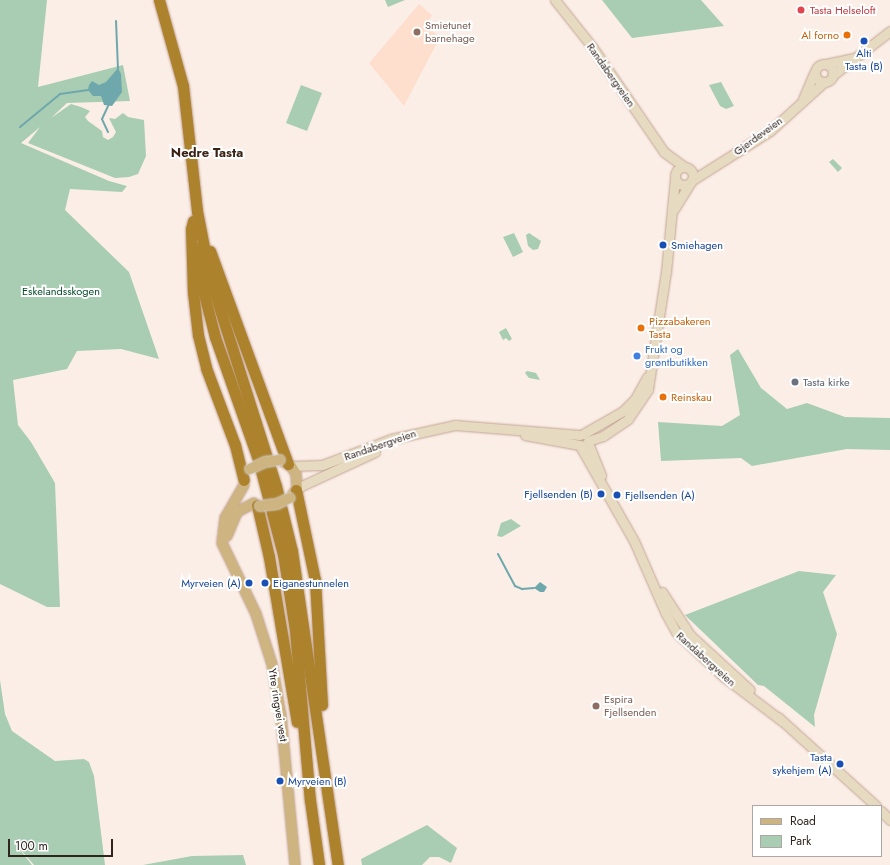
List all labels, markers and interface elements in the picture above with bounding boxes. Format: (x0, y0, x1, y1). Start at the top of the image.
place label: Tasta Helseloft (810, 3, 875, 17)
marker: Tasta Helseloft (795, 4, 807, 16)
place label: Smietunet barnehage (425, 19, 475, 45)
marker: Smietunet barnehage (412, 27, 422, 37)
place label: Al forno (801, 28, 839, 42)
marker: Al forno (842, 30, 852, 40)
marker: Alti Tasta (B) (859, 36, 869, 46)
street label: Randabergveien (584, 40, 638, 110)
place label: Alti Tasta (B) (845, 47, 883, 73)
street label: Gjerdeveien (731, 114, 785, 158)
district label: Nedre Tasta (171, 145, 243, 161)
place label: Smiehagen (671, 238, 723, 252)
marker: Smiehagen (658, 240, 668, 250)
park label: Eskelandsskogen (22, 284, 100, 298)
place label: Pizzabakeren Tasta (649, 315, 711, 341)
marker: Pizzabakeren Tasta (636, 323, 646, 333)
place label: Frukt og grøntbutikken (645, 343, 708, 369)
marker: Frukt og grøntbutikken (632, 351, 642, 361)
place label: Tasta kirke (803, 375, 850, 389)
marker: Tasta kirke (790, 377, 800, 387)
place label: Reinskau (671, 390, 712, 404)
marker: Reinskau (658, 392, 668, 402)
street label: Randabergveien (342, 427, 418, 463)
place label: Fjellsenden (B) (524, 487, 593, 501)
place label: Fjellsenden (A) (625, 488, 695, 502)
marker: Fjellsenden (B) (596, 489, 606, 499)
marker: Fjellsenden (A) (612, 490, 622, 500)
place label: Myrveien (A) (181, 576, 241, 590)
place label: Eiganestunnelen (273, 576, 349, 590)
marker: Myrveien (A) (244, 578, 254, 588)
marker: Eiganestunnelen (260, 578, 270, 588)
street label: Randabergveien (674, 629, 738, 689)
street label: Ytre ringvei vest (266, 667, 290, 743)
place label: Espira Fjellsenden (604, 693, 657, 719)
marker: Espira Fjellsenden (591, 701, 601, 711)
place label: Tasta sykehjem (A) (772, 751, 832, 777)
marker: Tasta sykehjem (A) (835, 759, 845, 769)
place label: Myrveien (B) (288, 774, 347, 788)
marker: Myrveien (B) (275, 776, 285, 786)
legend (752, 805, 882, 857)
text: Road (790, 812, 816, 830)
scale bar (10, 831, 115, 857)
text: Park (790, 832, 811, 850)
text: 100 m (15, 837, 48, 855)

